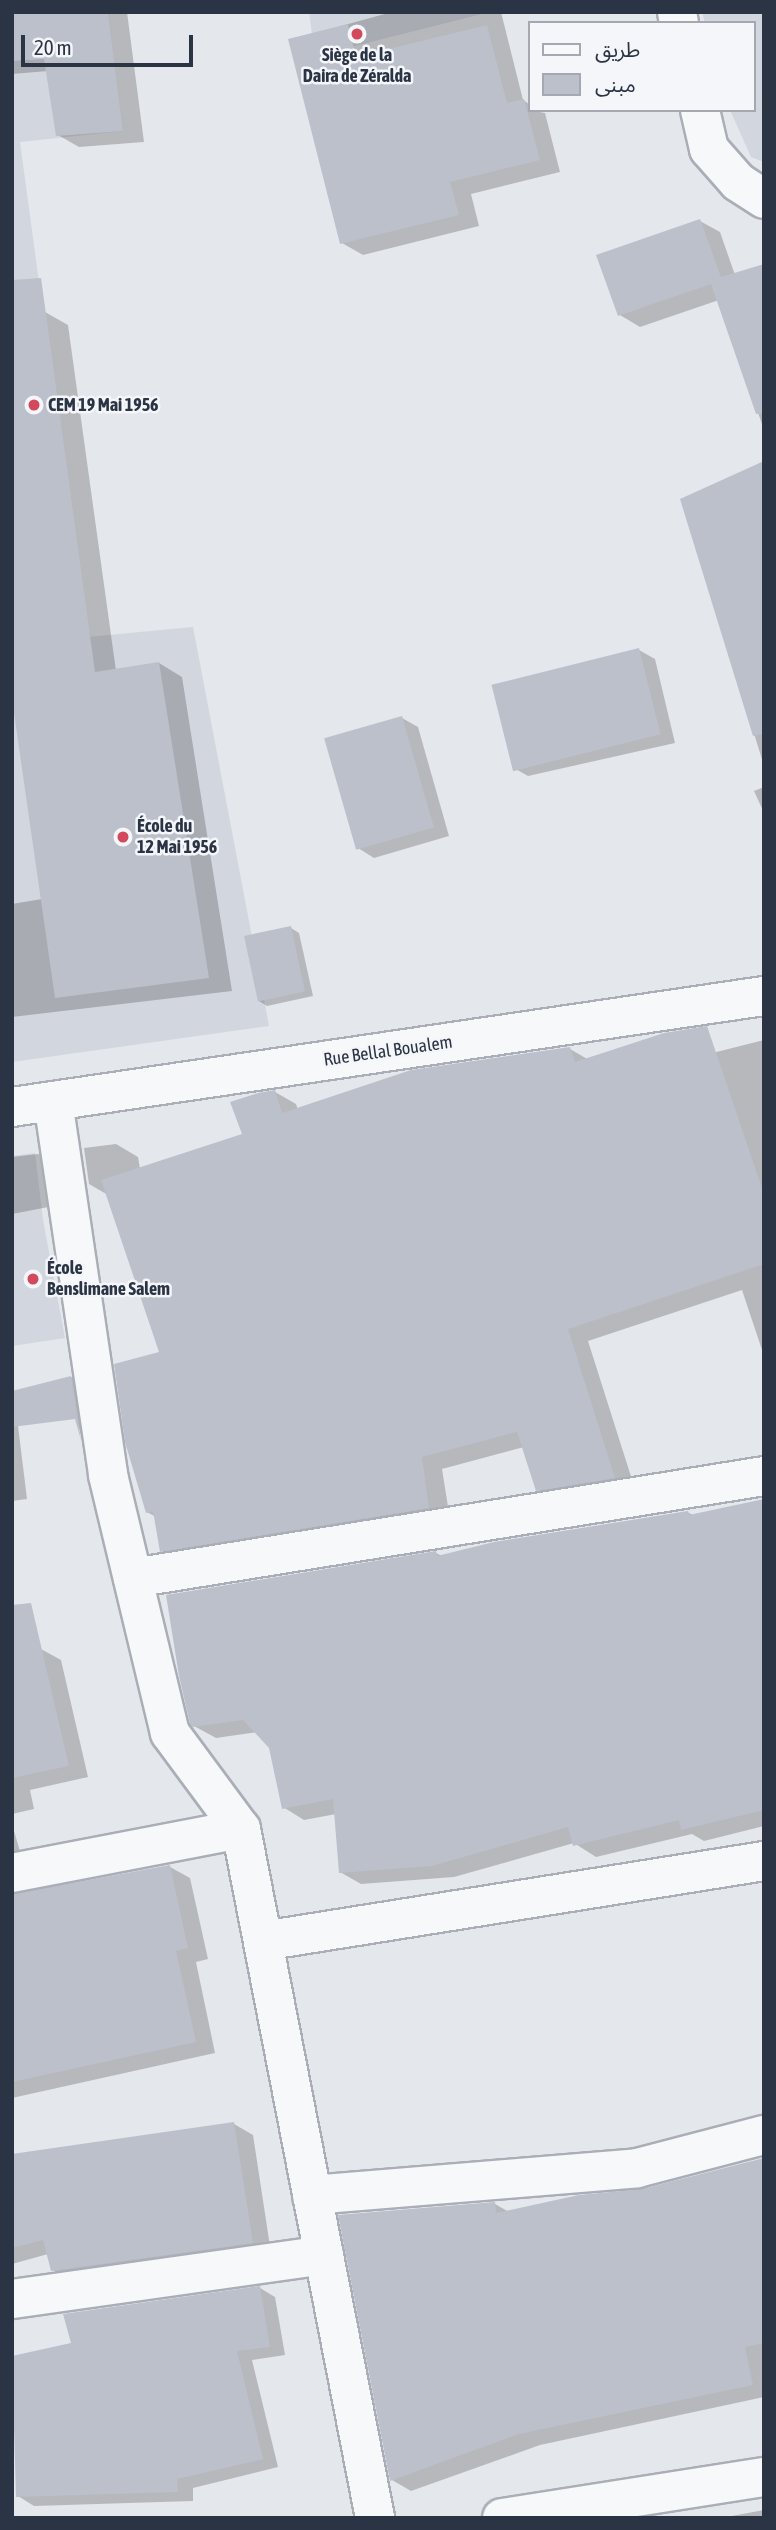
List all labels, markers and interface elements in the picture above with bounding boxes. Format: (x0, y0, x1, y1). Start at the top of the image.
scale bar (24, 21, 196, 65)
legend (528, 21, 755, 112)
marker: Siège de la Daira de Zéralda (349, 26, 365, 42)
text: 20 m (34, 35, 72, 59)
text: طريق (595, 37, 640, 61)
place label: Siège de la Daira de Zéralda (303, 45, 411, 88)
text: مبنى (595, 72, 636, 96)
place label: CEM 19 Mai 1956 (48, 394, 159, 416)
marker: CEM 19 Mai 1956 (26, 397, 42, 413)
place label: École du 12 Mai 1956 (137, 816, 217, 858)
marker: École du 12 Mai 1956 (115, 829, 131, 845)
street label: Rue Bellal Boualem (322, 1031, 454, 1071)
place label: École Benslimane Salem (47, 1258, 170, 1300)
marker: École Benslimane Salem (25, 1271, 41, 1287)

